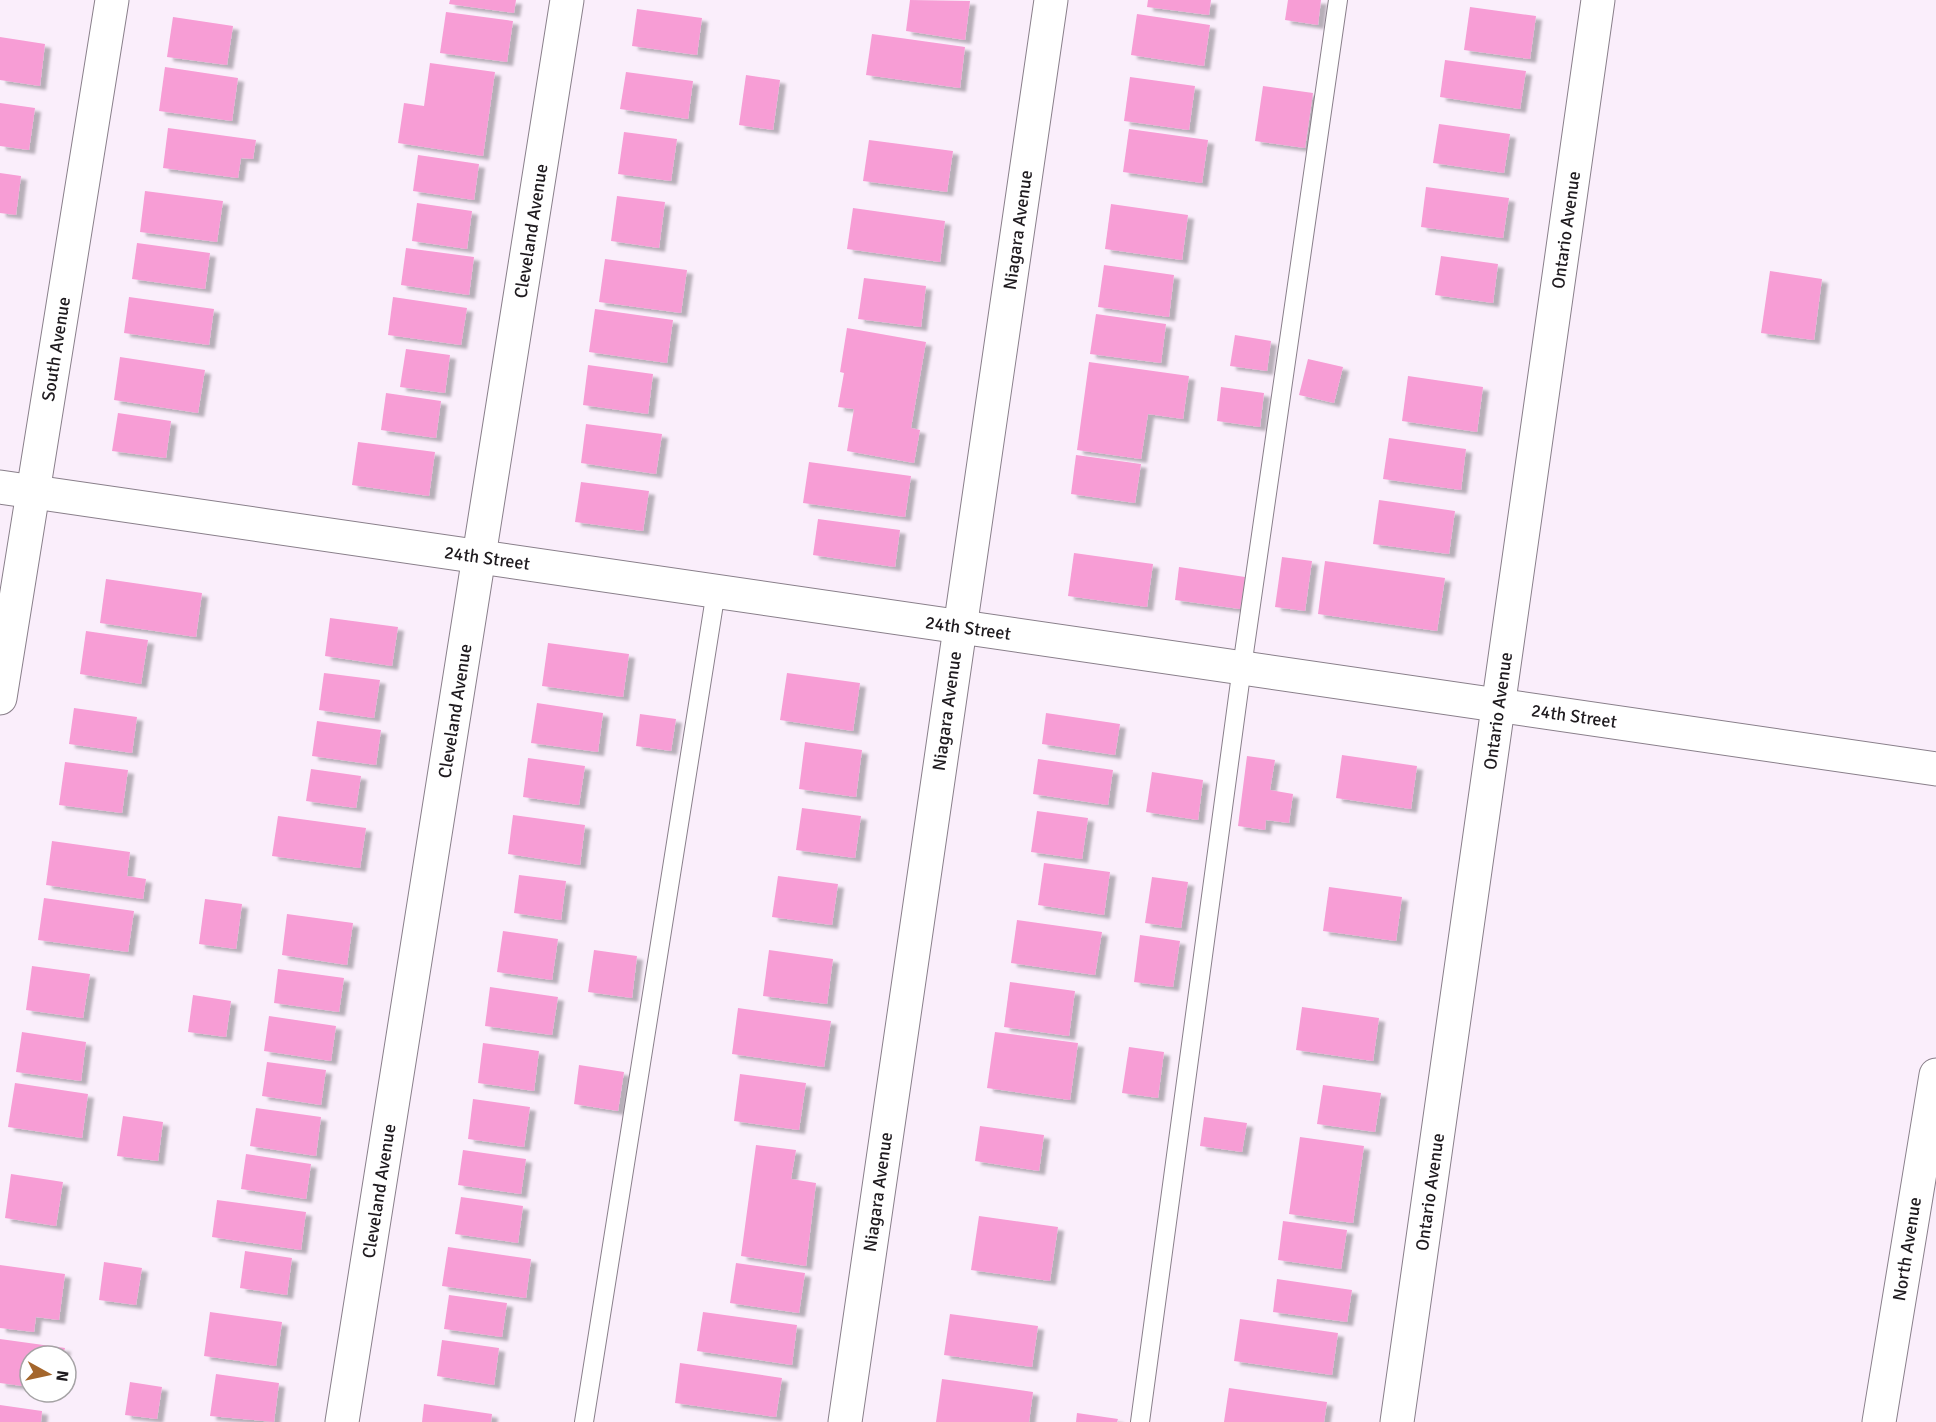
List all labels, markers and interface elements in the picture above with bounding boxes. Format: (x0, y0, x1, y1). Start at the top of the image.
street label: Cleveland Avenue (510, 162, 552, 300)
street label: Niagara Avenue (999, 169, 1037, 291)
street label: Ontario Avenue (1547, 170, 1585, 290)
street label: South Avenue (37, 295, 75, 403)
street label: 24th Street (443, 541, 531, 575)
street label: 24th Street (924, 611, 1012, 645)
street label: Cleveland Avenue (434, 642, 476, 780)
street label: Niagara Avenue (928, 650, 966, 772)
street label: Ontario Avenue (1479, 651, 1517, 771)
street label: 24th Street (1530, 699, 1618, 733)
street label: Cleveland Avenue (358, 1122, 400, 1260)
street label: Niagara Avenue (859, 1131, 897, 1253)
street label: Ontario Avenue (1411, 1132, 1449, 1252)
street label: North Avenue (1888, 1195, 1926, 1303)
north arrow (18, 1344, 78, 1404)
text: N (51, 1369, 73, 1383)

